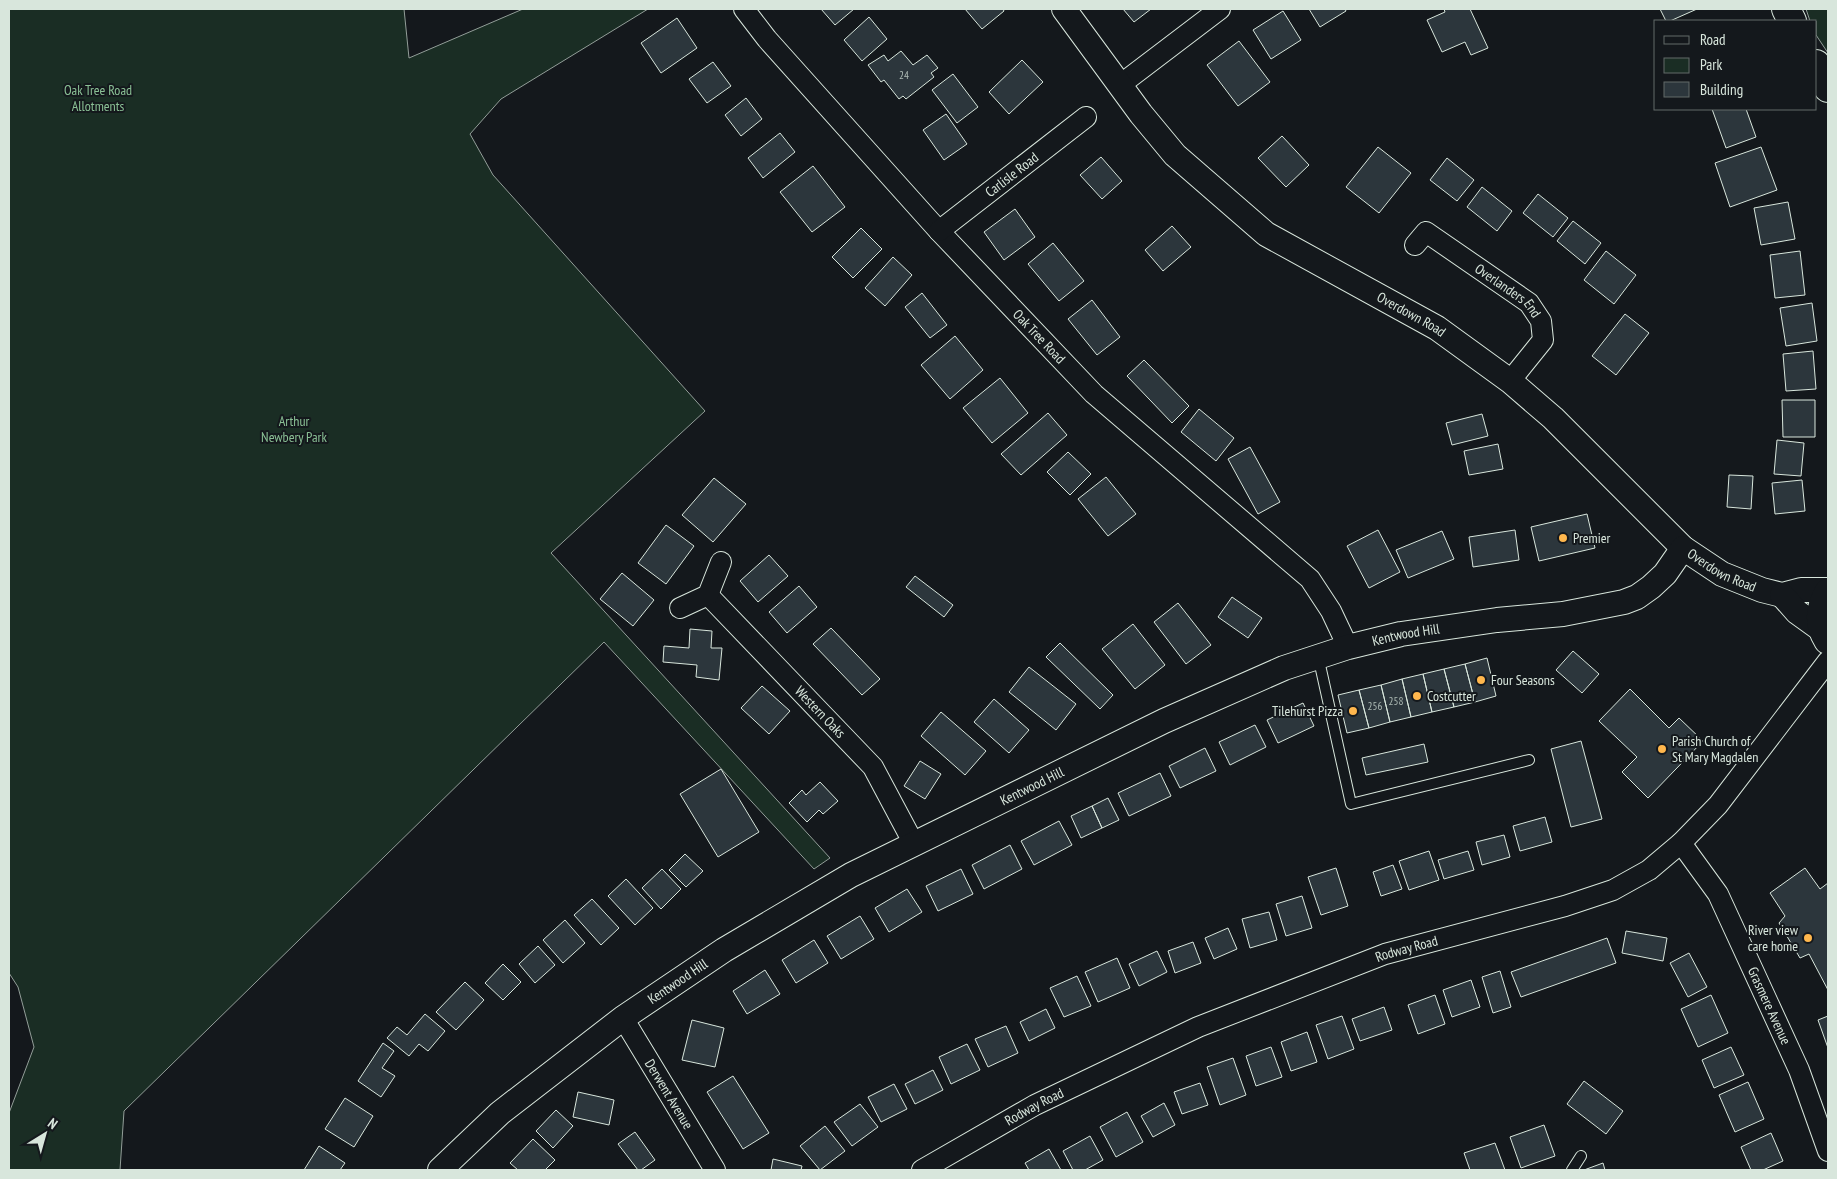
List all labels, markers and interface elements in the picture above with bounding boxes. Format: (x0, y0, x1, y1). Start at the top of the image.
legend (1654, 20, 1817, 110)
text: Road (1700, 30, 1726, 49)
text: Park (1700, 55, 1722, 74)
house number: 24 (899, 68, 909, 82)
text: Building (1700, 80, 1743, 99)
park label: Oak Tree Road Allotments (64, 81, 132, 115)
street label: Carlisle Road (981, 148, 1042, 201)
street label: Overlanders End (1471, 259, 1545, 321)
street label: Overdown Road (1374, 288, 1449, 340)
street label: Oak Tree Road (1009, 305, 1069, 367)
park label: Arthur Newbery Park (261, 412, 327, 446)
place label: Premier (1573, 529, 1610, 547)
marker: Premier (1557, 532, 1569, 544)
street label: Overdown Road (1684, 544, 1759, 596)
street label: Kentwood Hill (1370, 619, 1442, 650)
place label: Four Seasons (1491, 671, 1555, 689)
marker: Four Seasons (1475, 674, 1487, 686)
street label: Western Oaks (791, 682, 849, 742)
place label: Costcutter (1427, 687, 1476, 705)
marker: Costcutter (1411, 690, 1423, 702)
house number: 258 (1389, 694, 1403, 708)
house number: 256 (1368, 699, 1382, 713)
place label: Tilehurst Pizza (1272, 702, 1343, 720)
marker: Tilehurst Pizza (1347, 705, 1359, 717)
place label: Parish Church of St Mary Magdalen (1672, 732, 1758, 766)
marker: Parish Church of St Mary Magdalen (1656, 743, 1668, 755)
street label: Kentwood Hill (997, 762, 1067, 809)
place label: River view care home (1748, 921, 1799, 955)
street label: Rodway Road (1373, 931, 1440, 966)
marker: River view care home (1802, 932, 1814, 944)
street label: Kentwood Hill (644, 954, 712, 1008)
street label: Grasmere Avenue (1744, 964, 1795, 1048)
street label: Derwent Avenue (641, 1056, 697, 1133)
street label: Rodway Road (1002, 1084, 1066, 1129)
north arrow (20, 1109, 70, 1159)
text: N (44, 1114, 61, 1133)

